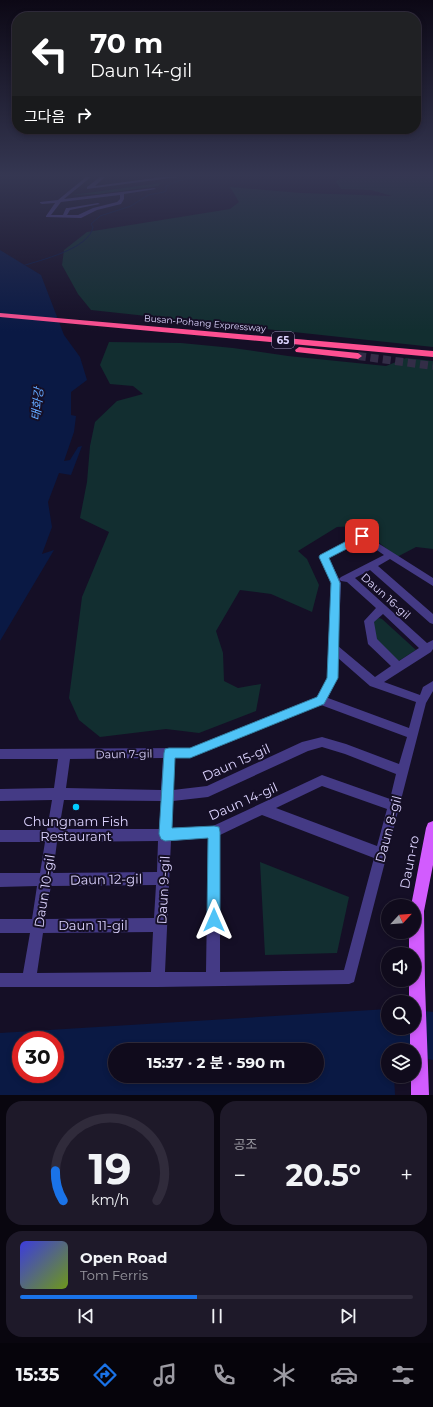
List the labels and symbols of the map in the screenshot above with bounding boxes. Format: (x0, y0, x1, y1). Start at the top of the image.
street label: Busan-Pohang Expressway (144, 312, 266, 334)
road number: 65 (272, 332, 294, 348)
water label: 태화강 (28, 385, 46, 421)
pin (345, 519, 379, 553)
street label: Daun 16-gil (358, 570, 414, 622)
street label: Daun 15-gil (200, 740, 272, 784)
street label: Daun 7-gil (95, 747, 153, 761)
street label: Daun 14-gil (206, 779, 280, 823)
street label: Daun 8-gil (371, 794, 405, 864)
marker: Chungnam Fish Restaurant (71, 802, 81, 812)
place label: Chungnam Fish Restaurant (24, 813, 128, 844)
street label: Daun-ro (396, 834, 422, 890)
street label: Daun 10-gil (30, 853, 58, 929)
street label: Daun 9-gil (153, 855, 173, 925)
street label: Daun 12-gil (70, 870, 142, 888)
position arrow (193, 899, 235, 941)
north arrow (381, 899, 421, 939)
street label: Daun 11-gil (58, 917, 128, 933)
speed limit sign: 30 (12, 1031, 64, 1083)

